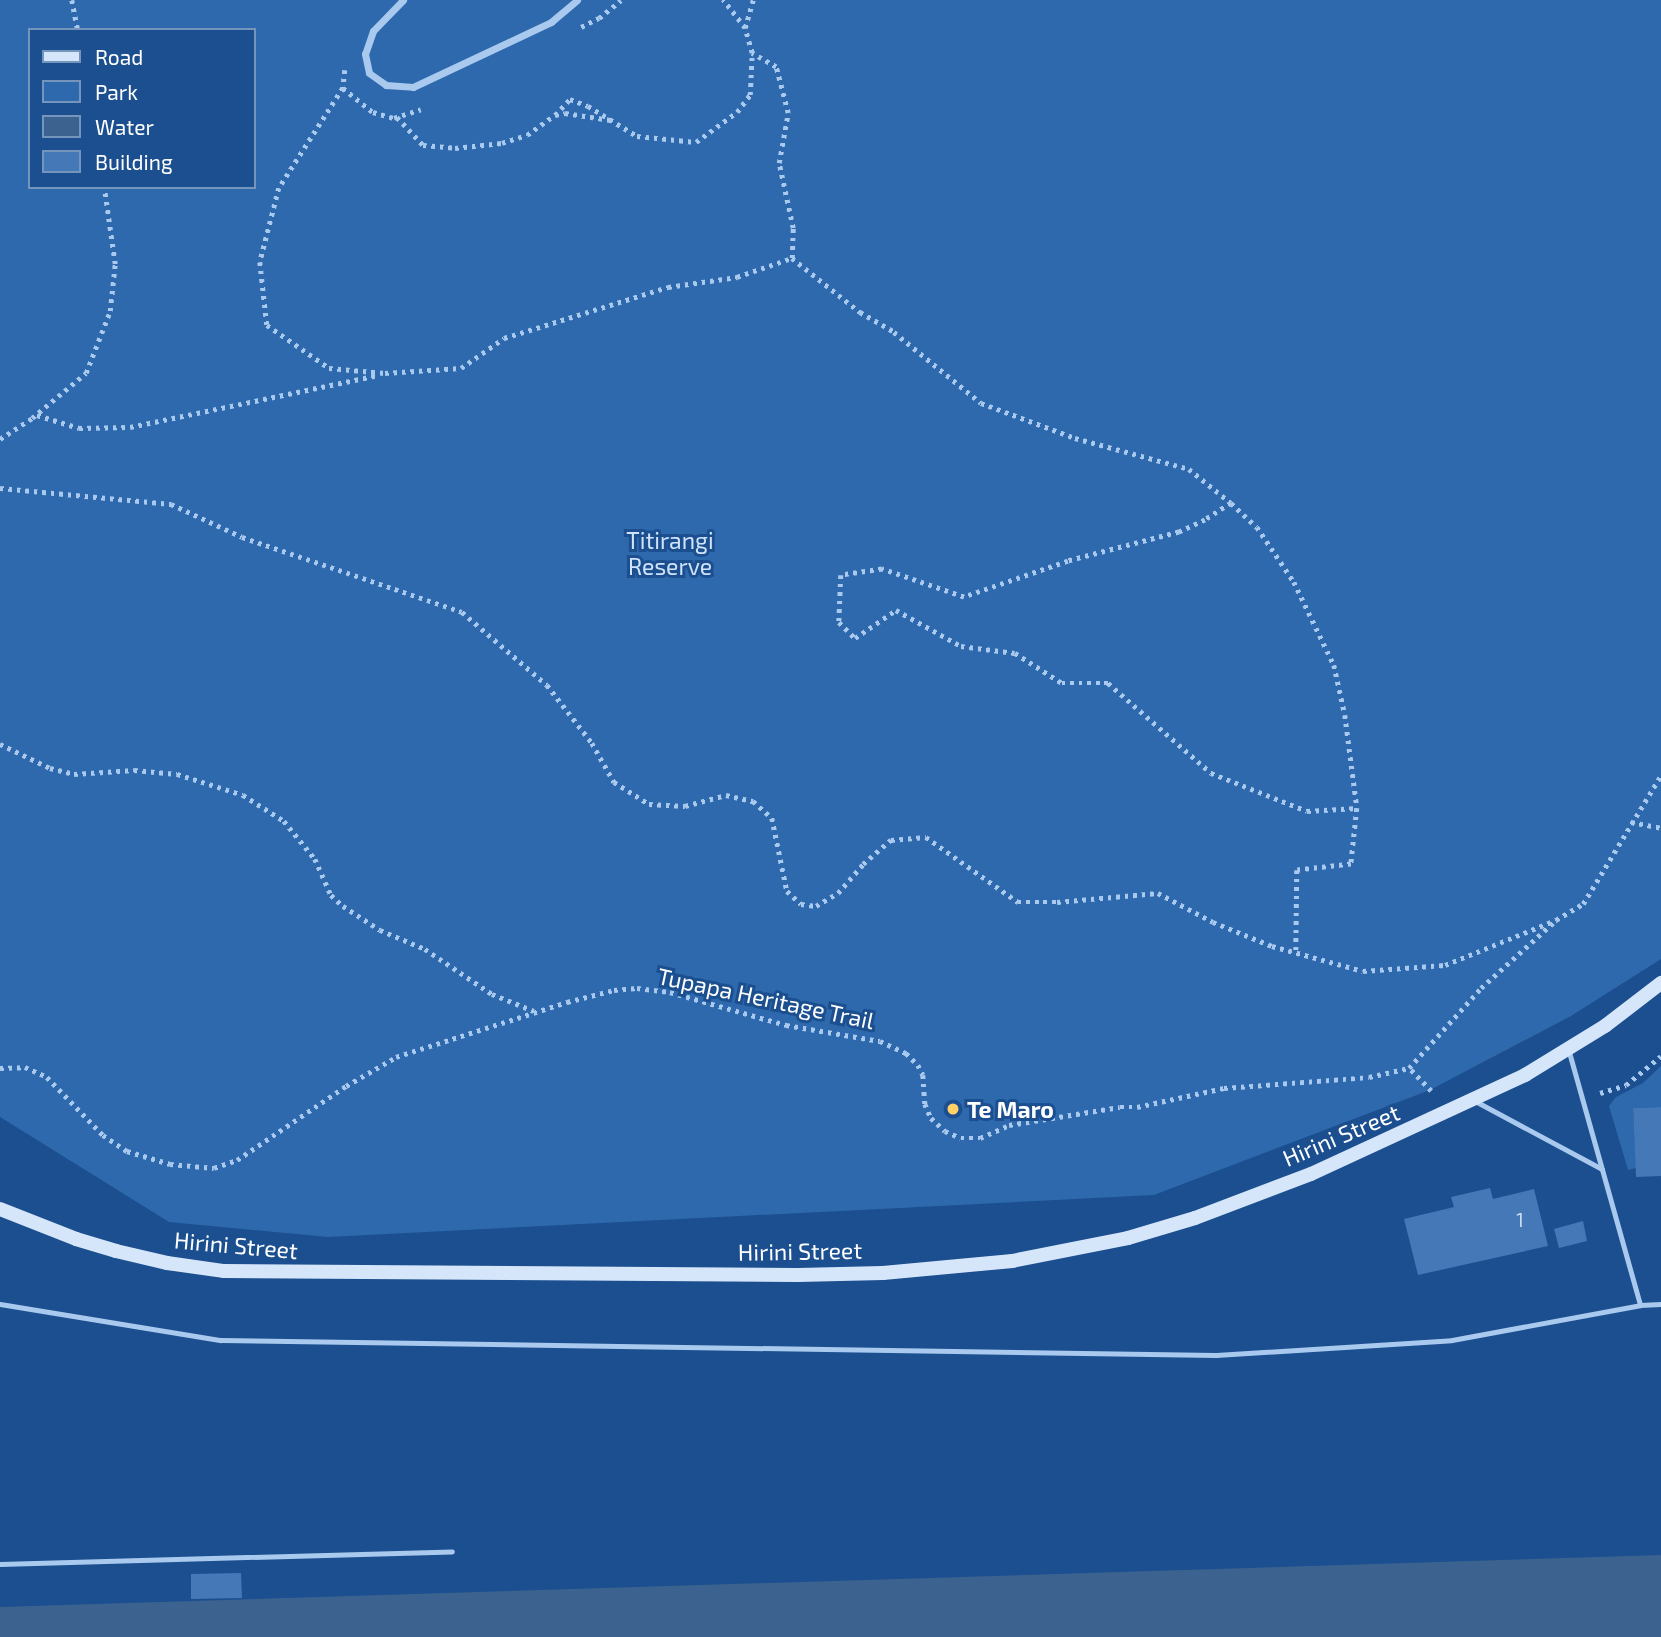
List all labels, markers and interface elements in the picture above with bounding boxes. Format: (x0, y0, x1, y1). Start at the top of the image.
legend (28, 28, 256, 189)
text: Road (95, 44, 143, 69)
text: Park (95, 79, 138, 104)
text: Water (95, 114, 154, 139)
text: Building (95, 149, 173, 174)
park label: Titirangi Reserve (626, 526, 714, 580)
street label: Tupapa Heritage Trail (655, 961, 877, 1035)
place label: Te Maro (967, 1095, 1054, 1123)
street label: Hirini Street (1278, 1098, 1404, 1172)
marker: Te Maro (945, 1101, 961, 1117)
house number: 1 (1516, 1209, 1524, 1231)
street label: Hirini Street (173, 1226, 299, 1264)
street label: Hirini Street (738, 1236, 862, 1266)

